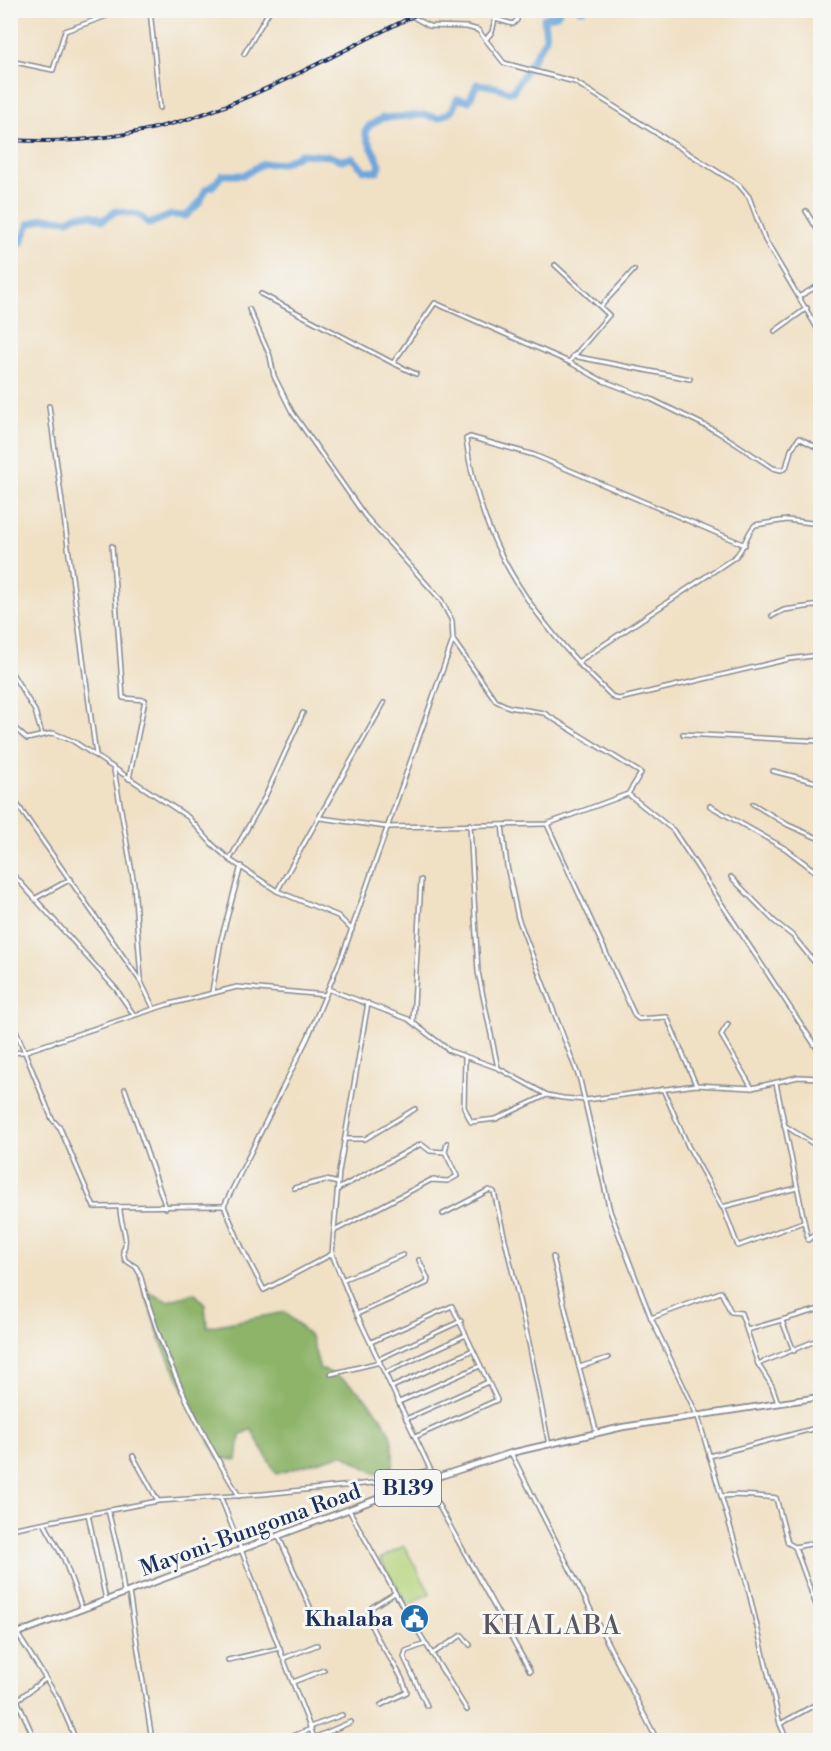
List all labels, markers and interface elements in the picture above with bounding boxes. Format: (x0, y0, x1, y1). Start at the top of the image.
road number: B139 (375, 1470, 441, 1506)
street label: Mayoni-Bungoma Road (136, 1478, 365, 1583)
public building icon: Khalaba (398, 1602, 430, 1634)
place label: Khalaba (305, 1606, 394, 1633)
district label: KHALABA (482, 1610, 622, 1642)

